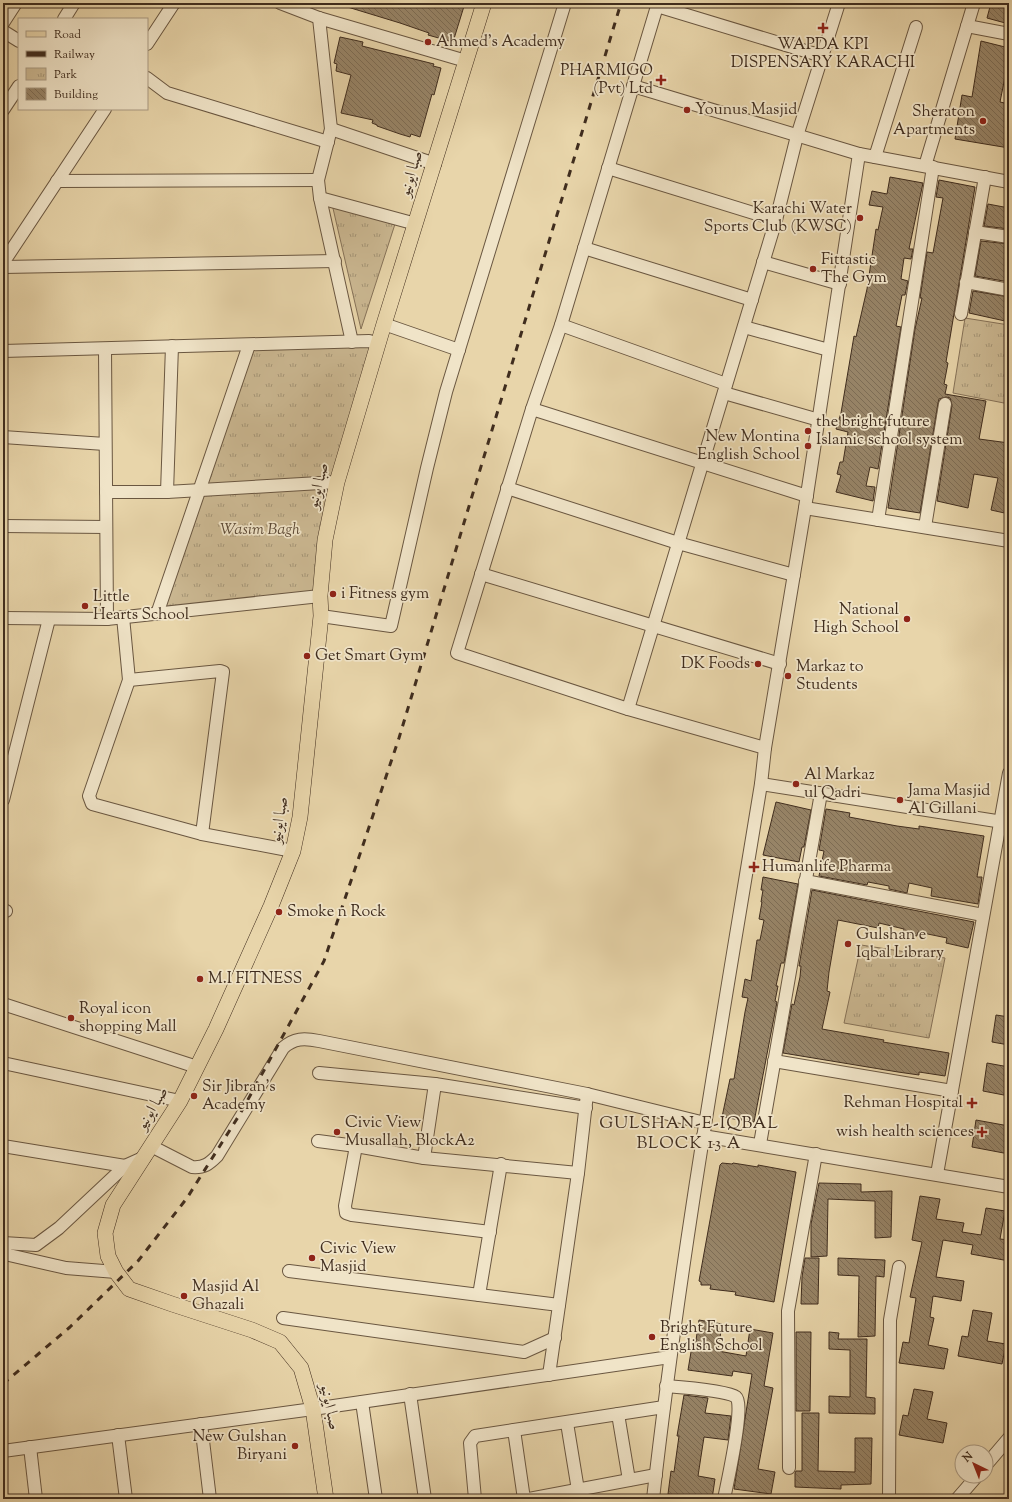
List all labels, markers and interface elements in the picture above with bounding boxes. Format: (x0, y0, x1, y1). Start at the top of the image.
legend (18, 18, 148, 110)
marker: WAPDA KPI DISPENSARY KARACHI (817, 22, 829, 34)
text: Road (54, 26, 81, 44)
place label: Ahmed's Academy (436, 31, 565, 54)
place label: WAPDA KPI DISPENSARY KARACHI (731, 34, 915, 75)
marker: Ahmed's Academy (423, 37, 433, 47)
text: Railway (54, 46, 95, 64)
place label: PHARMIGO (Pvt) Ltd (560, 60, 653, 101)
text: Park (54, 66, 77, 84)
marker: PHARMIGO (Pvt) Ltd (656, 75, 666, 85)
text: Building (54, 86, 98, 104)
place label: Younus Masjid (695, 99, 797, 122)
place label: Sheraton Apartments (893, 101, 976, 142)
marker: Younus Masjid (682, 105, 692, 115)
marker: Sheraton Apartments (978, 116, 988, 126)
street label: صبا ایونیو (394, 148, 430, 202)
place label: Karachi Water Sports Club (KWSC) (704, 198, 852, 239)
marker: Karachi Water Sports Club (KWSC) (855, 213, 865, 223)
place label: Fittastic The Gym (821, 249, 887, 290)
marker: Fittastic The Gym (808, 264, 818, 274)
place label: the bright future Islamic school system (816, 411, 962, 452)
place label: New Montina English School (697, 426, 801, 467)
marker: the bright future Islamic school system (803, 426, 813, 436)
marker: New Montina English School (803, 441, 813, 451)
street label: صبا ایونیو (302, 461, 336, 513)
park label: Wasim Bagh (220, 519, 300, 542)
place label: i Fitness gym (341, 583, 429, 606)
place label: Little Hearts School (93, 586, 190, 627)
marker: i Fitness gym (328, 589, 338, 599)
place label: National High School (813, 599, 900, 640)
marker: Little Hearts School (80, 601, 90, 611)
marker: National High School (902, 614, 912, 624)
place label: Get Smart Gym (315, 645, 423, 668)
marker: Get Smart Gym (302, 651, 312, 661)
place label: DK Foods (681, 653, 750, 676)
place label: Markaz to Students (796, 656, 864, 697)
marker: DK Foods (753, 659, 763, 669)
marker: Markaz to Students (783, 671, 793, 681)
place label: Al Markaz ul Qadri (804, 764, 875, 805)
marker: Al Markaz ul Qadri (791, 779, 801, 789)
place label: Jama Masjid Al Gillani (907, 780, 990, 821)
street label: صبا ایونیو (264, 795, 295, 847)
marker: Jama Masjid Al Gillani (895, 795, 905, 805)
place label: Humanlife Pharma (762, 856, 892, 879)
marker: Humanlife Pharma (749, 862, 759, 872)
place label: Smoke n Rock (287, 901, 386, 924)
marker: Smoke n Rock (274, 907, 284, 917)
place label: Gulshan e Iqbal Library (856, 924, 944, 965)
marker: Gulshan e Iqbal Library (843, 939, 853, 949)
place label: M.I FITNESS (208, 968, 302, 991)
marker: M.I FITNESS (195, 974, 205, 984)
place label: Royal icon shopping Mall (79, 998, 177, 1039)
marker: Royal icon shopping Mall (66, 1013, 76, 1023)
place label: Sir Jibran's Academy (202, 1076, 276, 1117)
street label: صبا ایونیو (130, 1083, 175, 1137)
marker: Sir Jibran's Academy (189, 1091, 199, 1101)
place label: Rehman Hospital (843, 1092, 964, 1115)
marker: Rehman Hospital (966, 1097, 978, 1109)
place label: Civic View Musallah, BlockA2 (345, 1112, 475, 1153)
district label: GULSHAN-E-IQBAL BLOCK 13 A (599, 1112, 779, 1156)
place label: wish health sciences (836, 1121, 974, 1144)
marker: Civic View Musallah, BlockA2 (332, 1127, 342, 1137)
marker: wish health sciences (977, 1127, 987, 1137)
place label: Civic View Masjid (320, 1238, 396, 1279)
marker: Civic View Masjid (307, 1253, 317, 1263)
place label: Masjid Al Ghazali (192, 1276, 260, 1317)
marker: Masjid Al Ghazali (179, 1291, 189, 1301)
place label: Bright Future English School (660, 1317, 763, 1358)
marker: Bright Future English School (647, 1332, 657, 1342)
street label: صبا ایونیو (312, 1380, 345, 1432)
place label: New Gulshan Biryani (193, 1426, 288, 1467)
marker: New Gulshan Biryani (290, 1441, 300, 1451)
north arrow (954, 1444, 994, 1484)
text: N (958, 1448, 977, 1467)

